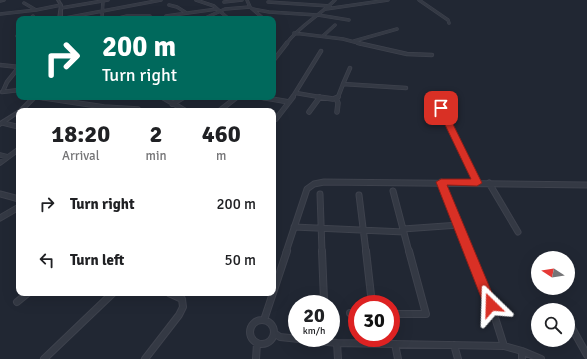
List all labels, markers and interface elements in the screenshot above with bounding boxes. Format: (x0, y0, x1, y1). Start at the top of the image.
text: 200 m (102, 30, 176, 64)
icon: right (36, 32, 88, 84)
text: Turn right (102, 64, 177, 86)
pin (424, 91, 458, 125)
icon: arrive (430, 97, 452, 119)
text: 18:20 (51, 119, 110, 149)
text: 2 (150, 119, 162, 149)
text: 460 (202, 119, 241, 149)
text: Arrival (62, 148, 99, 164)
text: min (146, 148, 167, 164)
text: m (216, 148, 226, 164)
icon: right (36, 193, 58, 215)
text: Turn right (70, 195, 135, 213)
text: 200 m (216, 195, 256, 213)
icon: left (36, 249, 58, 271)
text: Turn left (70, 251, 124, 269)
text: 50 m (225, 251, 256, 269)
north arrow (531, 251, 575, 295)
map controls (531, 251, 575, 347)
position arrow (470, 284, 512, 326)
speed limit sign: 30 (348, 295, 400, 347)
text: 20 (303, 303, 325, 328)
button: search (531, 303, 575, 347)
text: km/h (303, 325, 325, 337)

